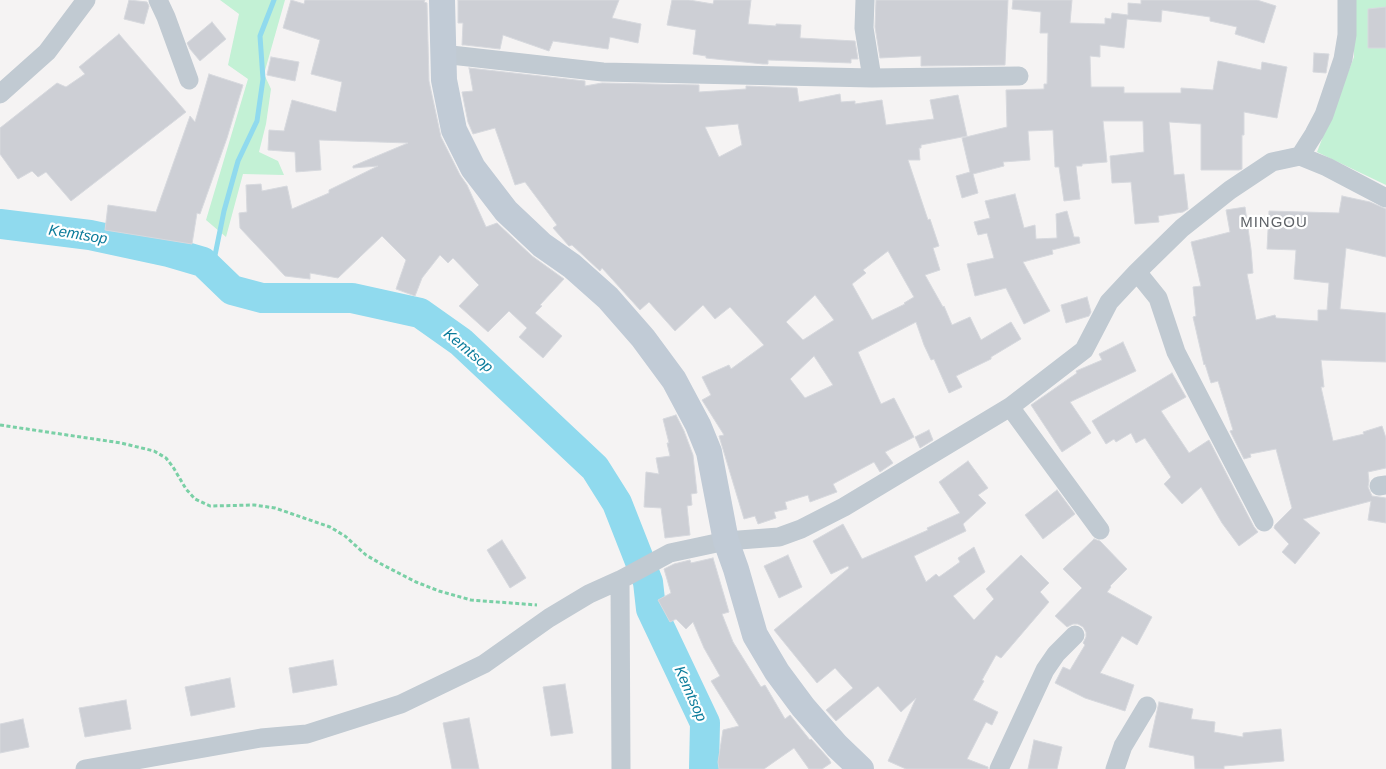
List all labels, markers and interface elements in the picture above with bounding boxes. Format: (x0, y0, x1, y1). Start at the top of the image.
district label: MINGOU (1239, 214, 1309, 232)
water label: Kemtsop (47, 221, 109, 249)
water label: Kemtsop (440, 325, 496, 377)
water label: Kemtsop (670, 663, 710, 725)

